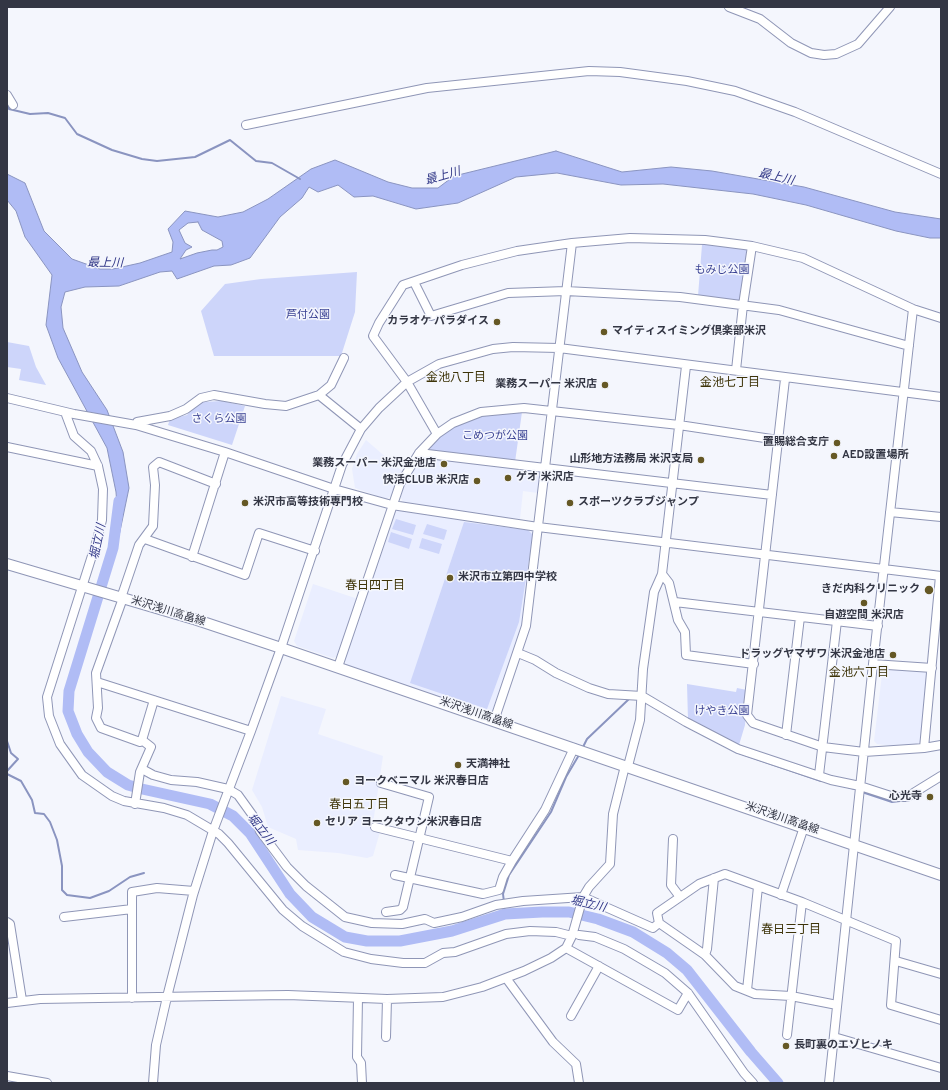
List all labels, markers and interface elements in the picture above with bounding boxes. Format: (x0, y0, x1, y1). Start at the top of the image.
water label: 最上川 (424, 165, 462, 189)
water label: 最上川 (757, 167, 795, 189)
water label: 最上川 (87, 256, 123, 272)
park label: もみじ公園 (695, 264, 749, 278)
park label: 芦付公園 (286, 309, 330, 323)
place label: カラオケ パラダイス (387, 315, 489, 329)
marker: カラオケ パラダイス (492, 317, 502, 327)
place label: マイティスイミング倶楽部米沢 (612, 325, 766, 339)
marker: マイティスイミング倶楽部米沢 (599, 327, 609, 337)
district label: 金池八丁目 (426, 372, 486, 386)
district label: 金池七丁目 (700, 377, 760, 391)
place label: 業務スーパー 米沢店 (495, 378, 597, 392)
marker: 業務スーパー 米沢店 (600, 380, 610, 390)
park label: さくら公園 (192, 413, 246, 427)
park label: こめつが公園 (462, 430, 528, 444)
place label: 置賜総合支庁 (763, 436, 829, 450)
marker: 置賜総合支庁 (832, 438, 842, 448)
place label: AED設置場所 (842, 449, 908, 463)
marker: AED設置場所 (829, 451, 839, 461)
place label: 山形地方法務局 米沢支局 (569, 453, 693, 467)
marker: 山形地方法務局 米沢支局 (696, 455, 706, 465)
place label: 業務スーパー 米沢金池店 (312, 457, 436, 471)
marker: 業務スーパー 米沢金池店 (439, 459, 449, 469)
place label: ゲオ 米沢店 (516, 471, 574, 485)
marker: ゲオ 米沢店 (503, 473, 513, 483)
place label: 快活CLUB 米沢店 (383, 474, 469, 488)
marker: 快活CLUB 米沢店 (472, 476, 482, 486)
place label: 米沢市高等技術専門校 (253, 496, 363, 510)
place label: スポーツクラブジャンプ (578, 496, 699, 510)
marker: 米沢市高等技術専門校 (240, 498, 250, 508)
marker: スポーツクラブジャンプ (565, 498, 575, 508)
water label: 堀立川 (88, 523, 110, 561)
place label: 米沢市立第四中学校 (458, 571, 557, 585)
marker: 米沢市立第四中学校 (445, 573, 455, 583)
district label: 春日四丁目 (345, 580, 405, 594)
place label: きだ内科クリニック (821, 583, 920, 597)
marker: きだ内科クリニック (923, 584, 935, 596)
street label: 米沢浅川高畠線 (129, 594, 207, 630)
marker: 自遊空間 米沢店 (859, 598, 869, 608)
place label: 自遊空間 米沢店 (824, 609, 904, 623)
place label: ドラッグヤマザワ 米沢金池店 (739, 648, 885, 662)
marker: ドラッグヤマザワ 米沢金池店 (888, 650, 898, 660)
district label: 金池六丁目 (829, 667, 889, 681)
street label: 米沢浅川高畠線 (437, 695, 515, 733)
park label: けやき公園 (695, 705, 749, 719)
place label: 天満神社 (466, 758, 510, 772)
marker: 天満神社 (453, 760, 463, 770)
place label: ヨークベニマル 米沢春日店 (354, 775, 489, 789)
marker: ヨークベニマル 米沢春日店 (341, 777, 351, 787)
place label: 心光寺 (889, 790, 922, 804)
marker: 心光寺 (925, 792, 935, 802)
district label: 春日五丁目 (329, 799, 389, 813)
street label: 米沢浅川高畠線 (743, 800, 821, 838)
water label: 堀立川 (243, 811, 277, 849)
place label: セリア ヨークタウン米沢春日店 (325, 816, 482, 830)
marker: セリア ヨークタウン米沢春日店 (312, 818, 322, 828)
water label: 堀立川 (569, 894, 607, 916)
district label: 春日三丁目 (761, 924, 821, 938)
place label: 長町裏のエゾヒノキ (794, 1039, 893, 1053)
marker: 長町裏のエゾヒノキ (781, 1041, 791, 1051)

